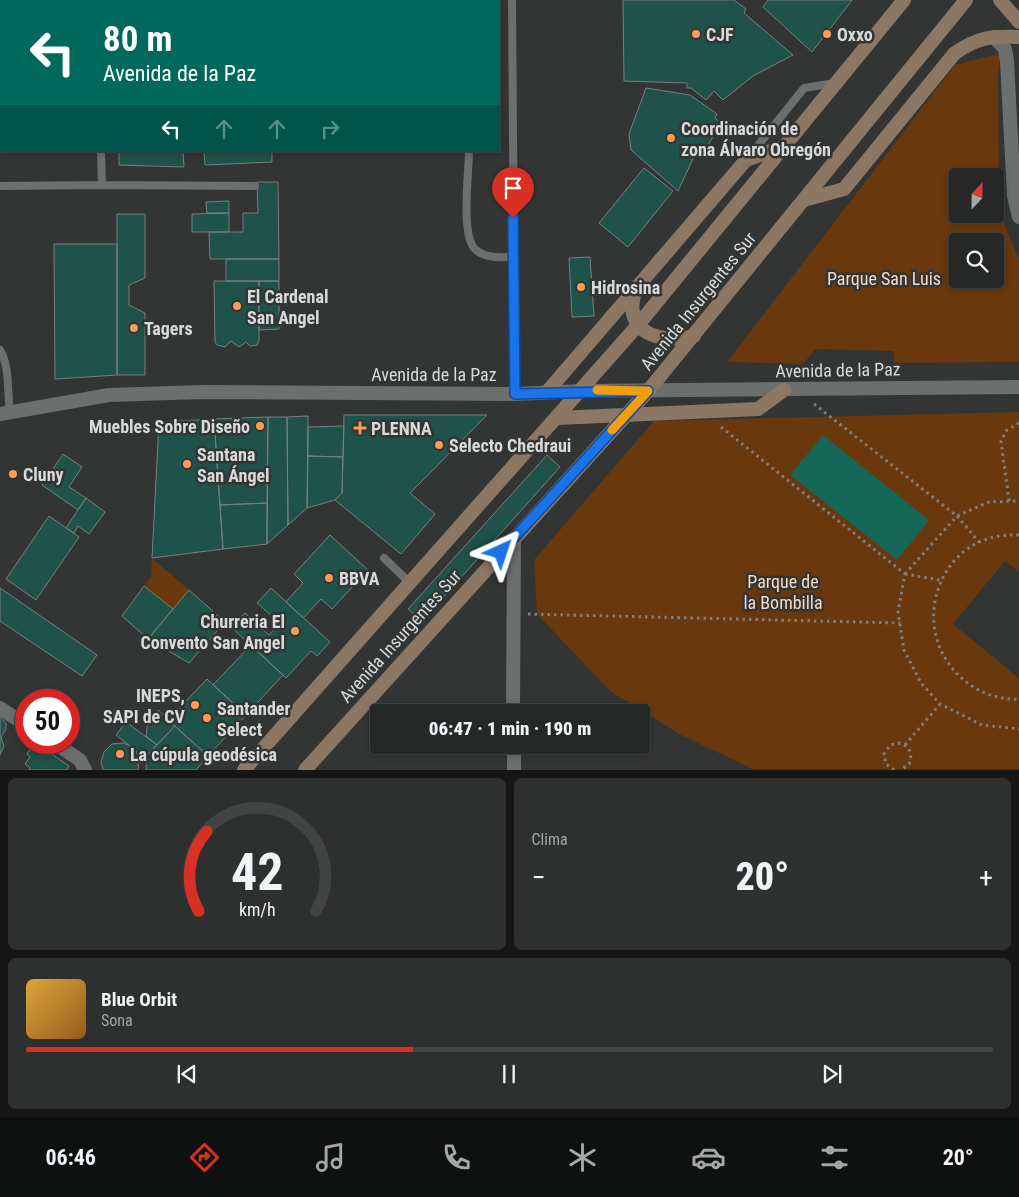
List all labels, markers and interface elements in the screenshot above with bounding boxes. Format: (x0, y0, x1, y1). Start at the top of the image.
text: 80 m (103, 19, 172, 60)
icon: left (20, 20, 85, 85)
place label: CJF (706, 24, 734, 45)
place label: Oxxo (837, 24, 873, 45)
marker: CJF (690, 28, 702, 40)
marker: Oxxo (821, 28, 833, 40)
text: Avenida de la Paz (103, 61, 256, 86)
icon: left (157, 115, 185, 143)
icon: ahead (210, 115, 238, 143)
icon: ahead (263, 115, 291, 143)
icon: right (316, 115, 344, 143)
place label: Coordinación de zona Álvaro Obregón (681, 118, 831, 160)
marker: Coordinación de zona Álvaro Obregón (665, 132, 677, 144)
pin (492, 167, 534, 218)
north arrow (949, 168, 1004, 222)
map controls (949, 168, 1004, 288)
icon: arrive (499, 174, 527, 202)
street label: Avenida Insurgentes Sur (636, 227, 760, 374)
button: search (949, 233, 1004, 288)
park label: Parque San Luis (827, 268, 941, 289)
place label: Hidrosina (591, 277, 660, 298)
marker: Hidrosina (575, 281, 587, 293)
place label: El Cardenal San Angel (247, 286, 328, 328)
marker: El Cardenal San Angel (231, 300, 243, 312)
place label: Tagers (144, 318, 193, 339)
marker: Tagers (128, 322, 140, 334)
street label: Avenida de la Paz (775, 358, 901, 382)
street label: Avenida de la Paz (371, 364, 497, 385)
place label: Muebles Sobre Diseño (89, 416, 250, 437)
place label: PLENNA (371, 418, 432, 439)
marker: Muebles Sobre Diseño (254, 420, 266, 432)
marker: PLENNA (353, 421, 367, 435)
place label: Selecto Chedraui (449, 435, 571, 456)
marker: Selecto Chedraui (433, 439, 445, 451)
place label: Santana San Ángel (197, 444, 270, 486)
marker: Santana San Ángel (181, 458, 193, 470)
place label: Cluny (23, 464, 64, 485)
marker: Cluny (7, 468, 19, 480)
position arrow (474, 525, 526, 577)
street label: Avenida Insurgentes Sur (335, 565, 466, 707)
place label: BBVA (339, 568, 380, 589)
park label: Parque de la Bombilla (743, 571, 823, 613)
marker: BBVA (323, 572, 335, 584)
place label: Churreria El Convento San Angel (141, 611, 285, 653)
marker: Churreria El Convento San Angel (289, 625, 301, 637)
place label: INEPS, SAPI de CV (103, 685, 186, 727)
speed limit sign: 50 (15, 689, 80, 754)
place label: Santander Select (217, 698, 290, 740)
marker: INEPS, SAPI de CV (189, 699, 201, 711)
marker: Santander Select (201, 712, 213, 724)
text: 06:47 · 1 min · 190 m (429, 717, 591, 740)
place label: La cúpula geodésica (130, 744, 277, 765)
marker: La cúpula geodésica (114, 748, 126, 760)
text: Clima (532, 830, 568, 849)
text: 42 (230, 842, 283, 903)
text: 20° (736, 855, 789, 899)
text: − (532, 861, 546, 894)
text: + (979, 861, 993, 894)
text: km/h (238, 899, 275, 920)
text: Blue Orbit (101, 988, 177, 1011)
text: Sona (101, 1011, 133, 1030)
icon: previous (173, 1060, 201, 1088)
icon: pause (495, 1060, 523, 1088)
icon: next (818, 1060, 846, 1088)
icon: directions (187, 1140, 222, 1175)
icon: music (313, 1140, 348, 1175)
icon: phone (439, 1140, 474, 1175)
icon: climate (565, 1140, 600, 1175)
icon: car (691, 1140, 726, 1175)
icon: filters (817, 1140, 852, 1175)
text: 06:46 (45, 1145, 96, 1170)
text: 20° (943, 1145, 973, 1170)

